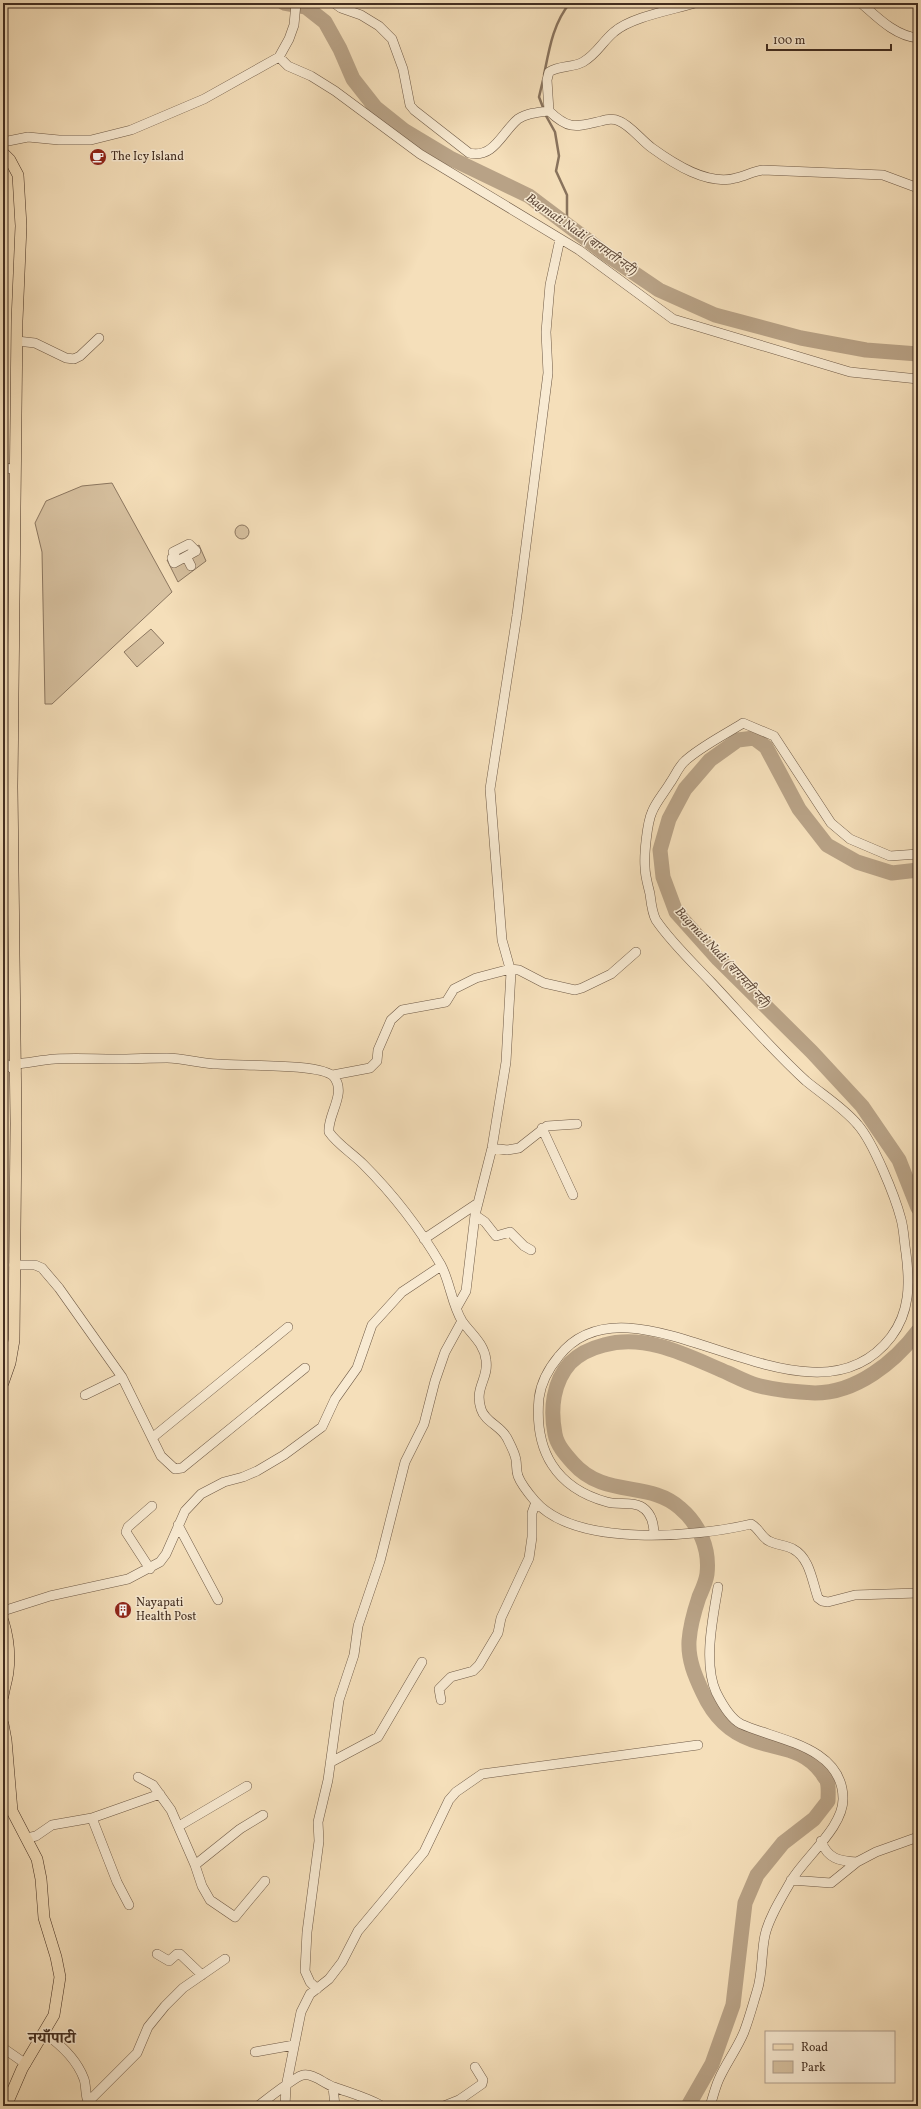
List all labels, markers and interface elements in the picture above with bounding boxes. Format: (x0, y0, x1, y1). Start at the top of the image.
scale bar (767, 26, 891, 52)
text: 100 m (773, 33, 806, 49)
cafe icon: The Icy Island (88, 147, 108, 167)
place label: The Icy Island (111, 149, 184, 165)
water label: Bagmati Nadi (बागमती नदी) (522, 190, 640, 280)
water label: Bagmati Nadi (बागमती नदी) (670, 904, 774, 1013)
place label: Nayapati Health Post (136, 1595, 197, 1625)
building icon: Nayapati Health Post (113, 1600, 133, 1620)
district label: नयाँपाटी (27, 2028, 77, 2050)
legend (765, 2031, 895, 2083)
text: Road (801, 2040, 828, 2056)
text: Park (801, 2060, 826, 2076)

